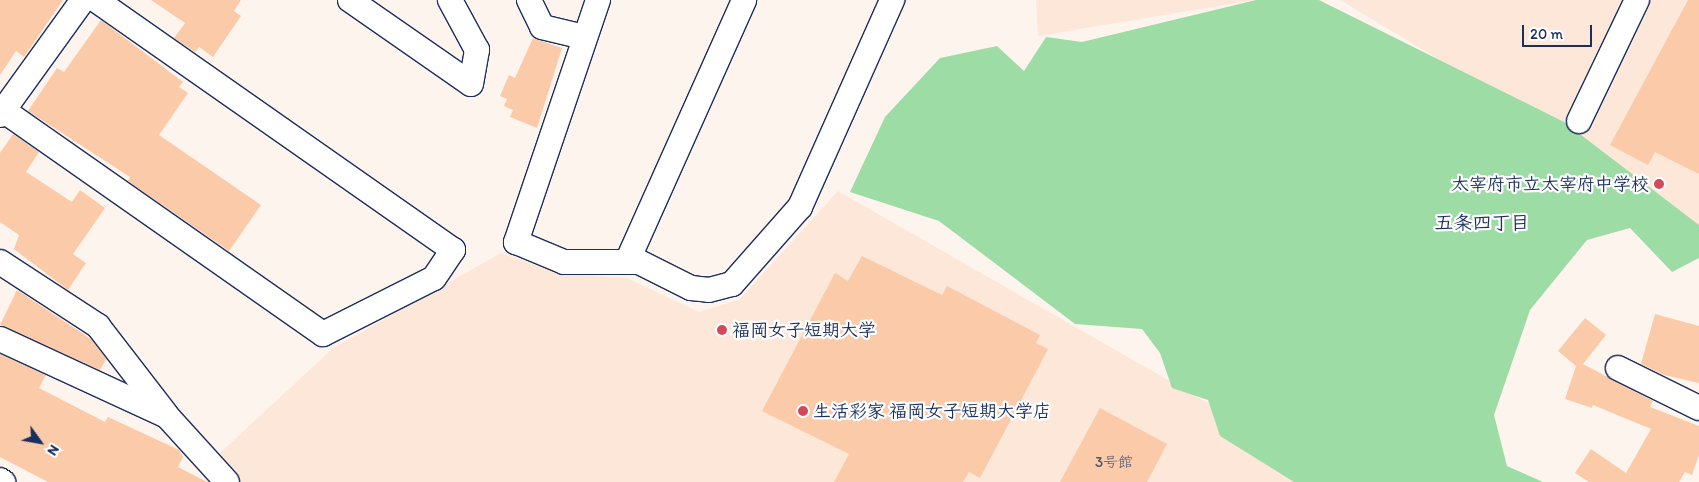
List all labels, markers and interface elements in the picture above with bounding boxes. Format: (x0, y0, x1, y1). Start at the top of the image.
scale bar (1524, 15, 1594, 47)
text: 20 m (1530, 25, 1563, 43)
place label: 太宰府市立太宰府中学校 (1451, 173, 1649, 195)
marker: 太宰府市立太宰府中学校 (1653, 178, 1665, 190)
district label: 五条四丁目 (1435, 212, 1529, 234)
place label: 福岡女子短期大学 (732, 319, 876, 341)
marker: 福岡女子短期大学 (716, 324, 728, 336)
place label: 生活彩家 福岡女子短期大学店 (813, 400, 1051, 422)
marker: 生活彩家 福岡女子短期大学店 (797, 405, 809, 417)
north arrow (15, 417, 65, 467)
text: N (43, 442, 63, 459)
house number: 3号館 (1095, 454, 1133, 472)

